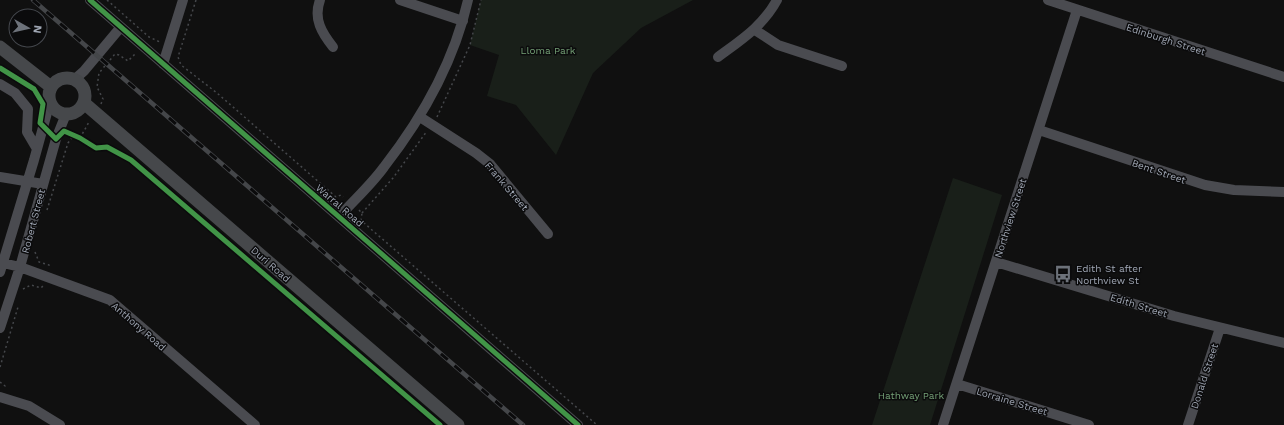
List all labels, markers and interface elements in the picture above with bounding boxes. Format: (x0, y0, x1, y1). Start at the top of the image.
north arrow (8, 8, 48, 48)
street label: Edinburgh Street (1125, 21, 1208, 58)
text: N (30, 24, 44, 34)
park label: Lloma Park (521, 45, 576, 56)
street label: Bent Street (1131, 157, 1188, 186)
street label: Frank Street (483, 160, 531, 213)
street label: Northview Street (993, 176, 1029, 259)
street label: Warral Road (314, 182, 366, 229)
street label: Robert Street (20, 187, 48, 254)
street label: Duri Road (249, 244, 292, 284)
place label: Edith St after Northview St (1076, 263, 1142, 286)
bus stop icon: Edith St after Northview St (1053, 264, 1073, 284)
street label: Edith Street (1109, 292, 1169, 320)
street label: Anthony Road (109, 300, 168, 353)
street label: Donald Street (1189, 341, 1220, 410)
street label: Lorraine Street (975, 385, 1049, 418)
park label: Hathway Park (878, 390, 945, 401)

